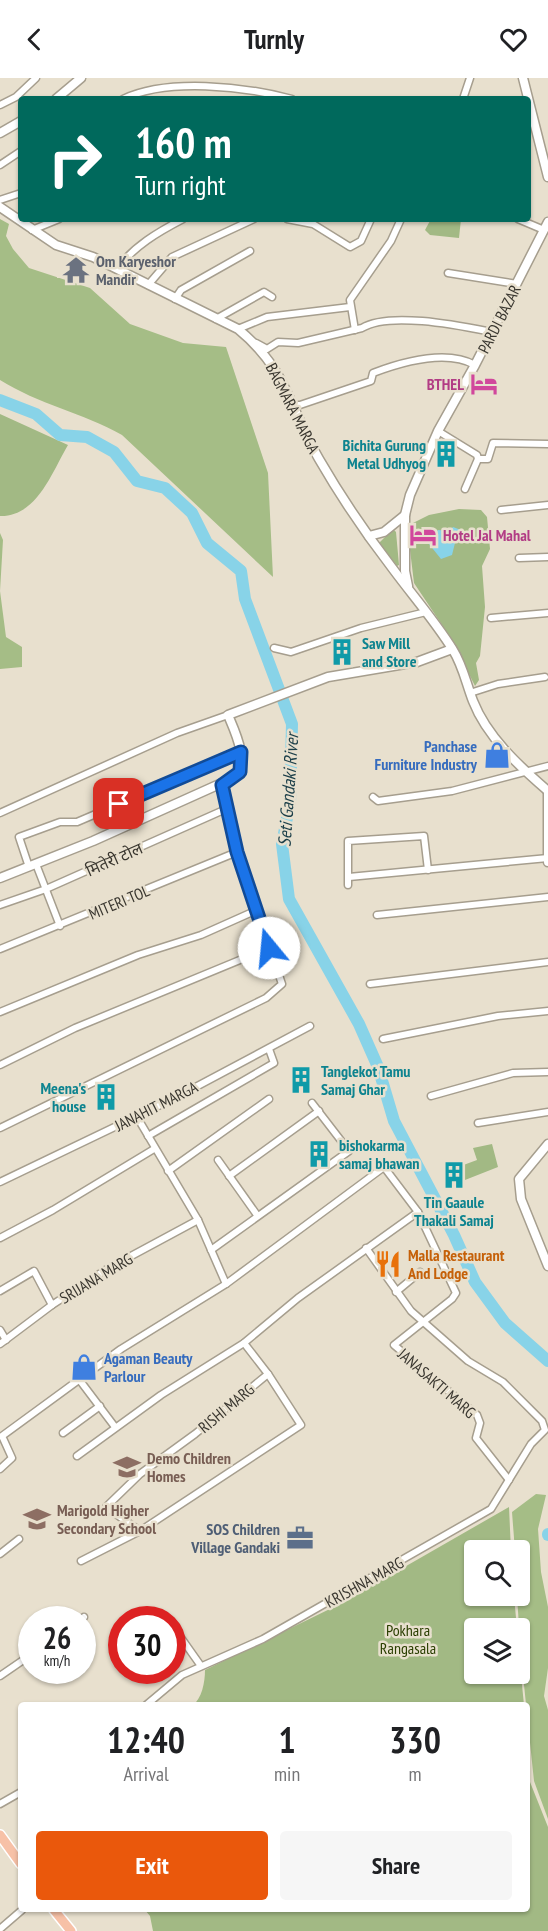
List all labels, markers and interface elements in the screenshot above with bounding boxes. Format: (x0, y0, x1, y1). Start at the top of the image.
text: Turnly (244, 22, 304, 56)
icon: back (18, 23, 51, 56)
icon: heart (497, 23, 530, 56)
text: 160 m (135, 115, 232, 170)
icon: right (36, 120, 114, 198)
text: Turn right (135, 168, 226, 202)
place label: Om Karyeshor Mandir (96, 251, 176, 289)
temple icon: Om Karyeshor Mandir (61, 255, 91, 285)
street label: PARDI BAZAR (473, 281, 525, 357)
street label: BAGMARA MARGA (262, 360, 324, 457)
hotel icon: BTHEL (469, 369, 499, 399)
place label: BTHEL (427, 374, 464, 394)
place label: Bichita Gurung Metal Udhyog (343, 435, 426, 473)
building icon: Bichita Gurung Metal Udhyog (431, 439, 461, 469)
hotel icon: Hotel Jal Mahal (408, 520, 438, 550)
place label: Hotel Jal Mahal (443, 525, 531, 545)
place label: Saw Mill and Store (362, 633, 417, 671)
building icon: Saw Mill and Store (327, 637, 357, 667)
water label: Seti Gandaki River (273, 730, 304, 847)
place label: Panchase Furniture Industry (374, 736, 478, 774)
shop icon: Panchase Furniture Industry (482, 740, 512, 770)
pin (93, 778, 144, 829)
icon: arrive (102, 787, 135, 820)
street label: मितेरी टोल (83, 837, 147, 880)
street label: MITERI TOL (85, 880, 153, 924)
position arrow (237, 916, 301, 980)
place label: Tanglekot Tamu Samaj Ghar (321, 1061, 410, 1099)
building icon: Tanglekot Tamu Samaj Ghar (286, 1065, 316, 1095)
street label: JANAHIT MARGA (110, 1076, 201, 1136)
place label: Meena's house (40, 1078, 86, 1116)
building icon: Meena's house (91, 1082, 121, 1112)
place label: bishokarma samaj bhawan (339, 1135, 420, 1173)
building icon: bishokarma samaj bhawan (304, 1139, 334, 1169)
building icon: Tin Gaaule Thakali Samaj (439, 1160, 469, 1190)
place label: Tin Gaaule Thakali Samaj (414, 1192, 494, 1230)
place label: Malla Restaurant And Lodge (407, 1245, 505, 1283)
street label: SRIJANA MARG (56, 1248, 136, 1308)
restaurant icon: Malla Restaurant And Lodge (373, 1249, 403, 1279)
street label: JANASAKTI MARG (393, 1343, 480, 1422)
place label: Agaman Beauty Parlour (103, 1348, 193, 1386)
shop icon: Agaman Beauty Parlour (69, 1352, 99, 1382)
street label: RISHI MARG (194, 1379, 258, 1437)
place label: Demo Children Homes (147, 1448, 231, 1486)
school or university icon: Demo Children Homes (112, 1452, 142, 1482)
place label: Marigold Higher Secondary School (57, 1500, 156, 1538)
school or university icon: Marigold Higher Secondary School (22, 1504, 52, 1534)
place label: SOS Children Village Gandaki (190, 1519, 280, 1557)
office icon: SOS Children Village Gandaki (285, 1523, 315, 1553)
map controls (464, 1540, 530, 1684)
button: search (464, 1540, 530, 1606)
street label: KRISHNA MARG (321, 1552, 407, 1612)
speed limit sign: 30 (108, 1606, 186, 1684)
text: 26 (43, 1618, 71, 1657)
button: layers (464, 1618, 530, 1684)
park label: Pokhara Rangasala (380, 1620, 436, 1658)
text: km/h (44, 1651, 70, 1670)
text: 12:40 (107, 1716, 185, 1763)
text: 1 (278, 1716, 296, 1763)
text: 330 (389, 1716, 441, 1763)
text: Arrival (123, 1761, 169, 1787)
text: min (274, 1761, 300, 1787)
text: m (409, 1761, 422, 1787)
button: Exit (36, 1831, 268, 1900)
button: Share (280, 1831, 512, 1900)

